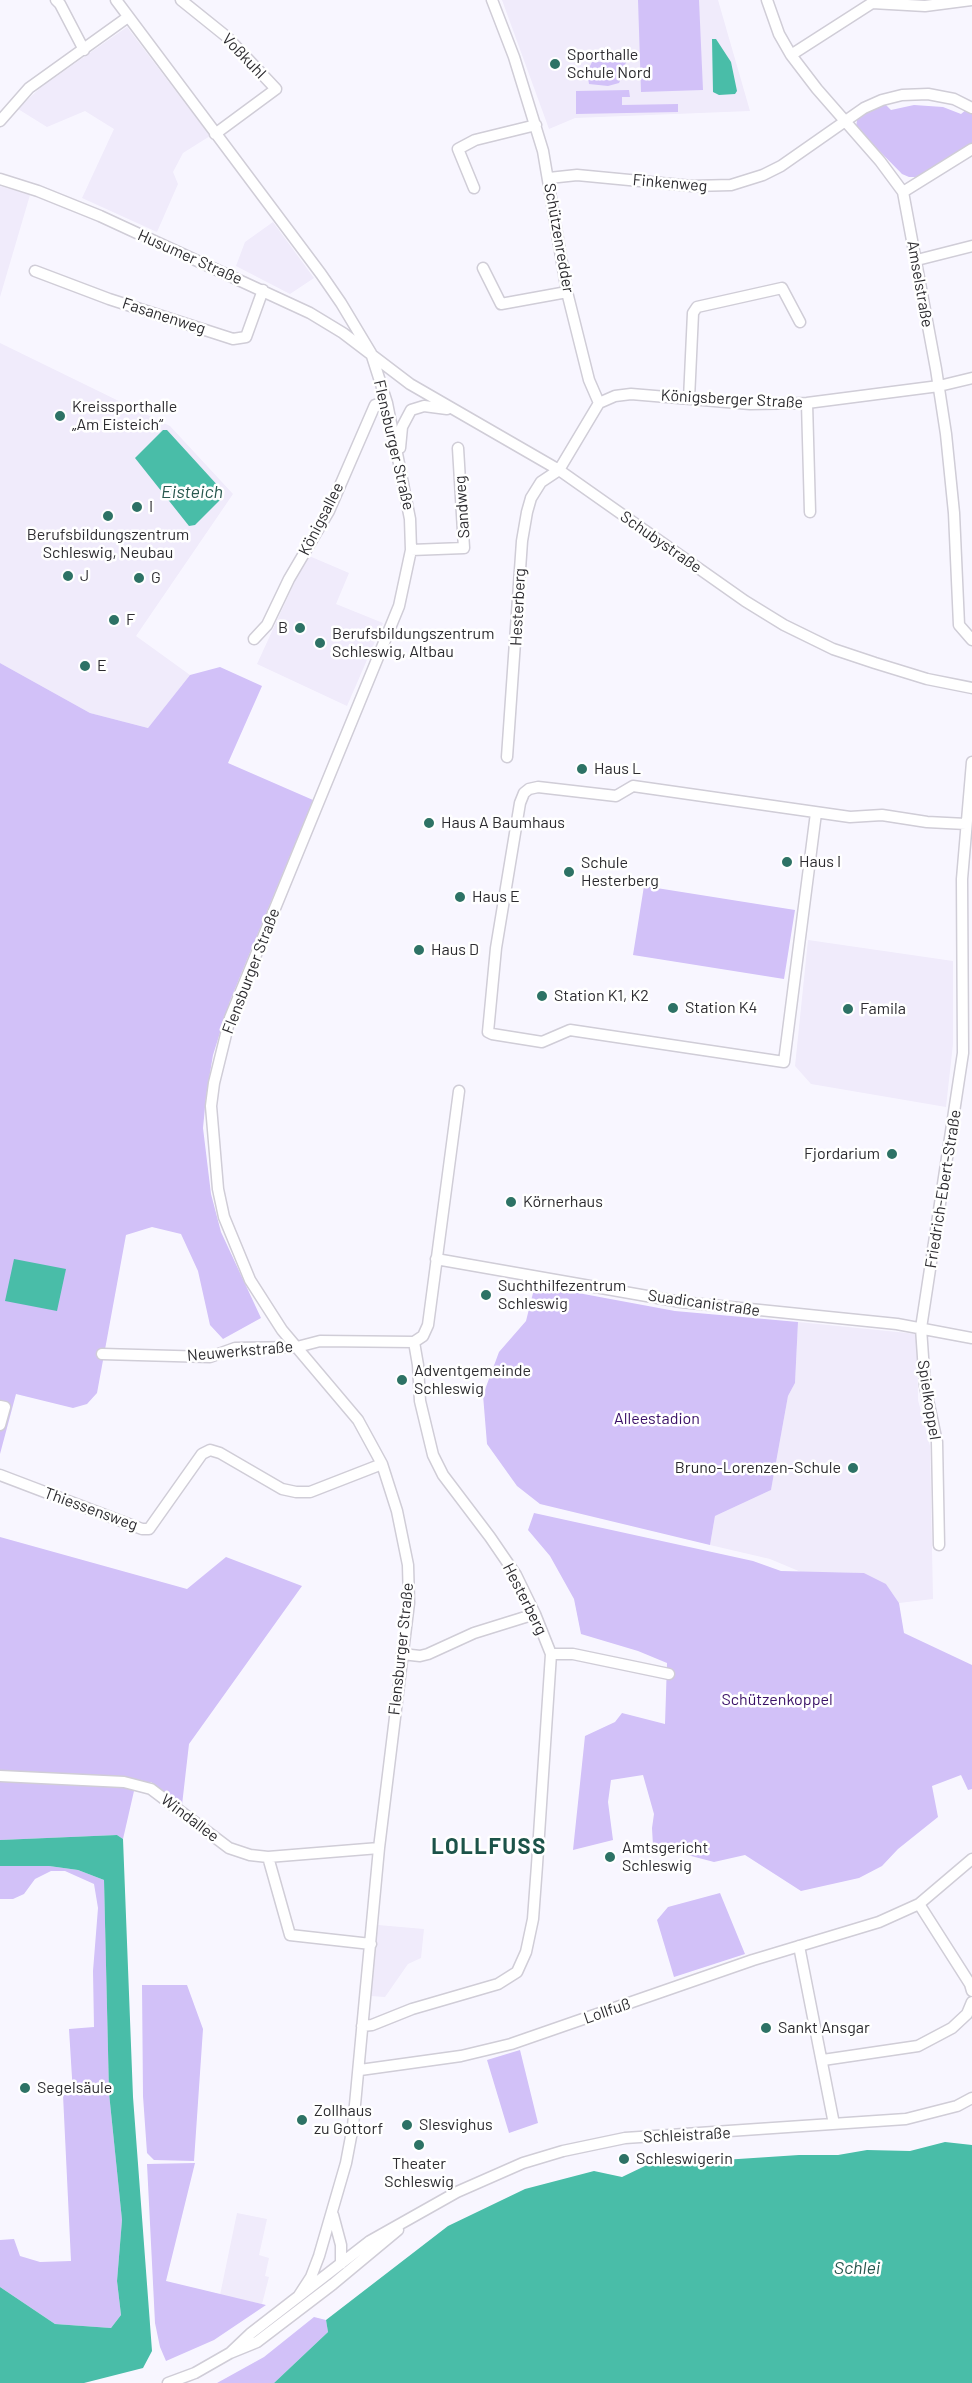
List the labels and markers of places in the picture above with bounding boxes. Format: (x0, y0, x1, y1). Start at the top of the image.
place label: Sporthalle Schule Nord (567, 45, 651, 83)
marker: Sporthalle Schule Nord (548, 57, 562, 71)
place label: Kreissporthalle „Am Eisteich“ (72, 397, 177, 435)
marker: Kreissporthalle „Am Eisteich“ (53, 409, 67, 423)
place label: I (149, 497, 153, 517)
marker: I (130, 500, 144, 514)
marker: Berufsbildungszentrum Schleswig, Neubau (101, 509, 115, 523)
place label: Berufsbildungszentrum Schleswig, Neubau (27, 525, 189, 563)
place label: J (80, 566, 89, 586)
place label: G (151, 568, 161, 588)
marker: J (61, 569, 75, 583)
marker: G (132, 571, 146, 585)
place label: F (126, 610, 135, 630)
marker: F (107, 613, 121, 627)
place label: B (278, 618, 288, 638)
marker: B (293, 621, 307, 635)
place label: Berufsbildungszentrum Schleswig, Altbau (332, 624, 494, 662)
marker: Berufsbildungszentrum Schleswig, Altbau (313, 636, 327, 650)
place label: E (97, 656, 107, 676)
marker: E (78, 659, 92, 673)
place label: Haus L (594, 759, 641, 779)
marker: Haus L (575, 762, 589, 776)
place label: Haus A Baumhaus (441, 813, 565, 833)
marker: Haus A Baumhaus (422, 816, 436, 830)
place label: Haus I (799, 852, 841, 872)
place label: Schule Hesterberg (581, 853, 659, 891)
marker: Haus I (780, 855, 794, 869)
marker: Schule Hesterberg (562, 865, 576, 879)
place label: Haus E (472, 887, 520, 907)
marker: Haus E (453, 890, 467, 904)
place label: Haus D (431, 940, 479, 960)
marker: Haus D (412, 943, 426, 957)
place label: Station K1, K2 (554, 986, 649, 1006)
marker: Station K1, K2 (535, 989, 549, 1003)
place label: Station K4 (685, 998, 757, 1018)
place label: Famila (860, 999, 906, 1019)
marker: Station K4 (666, 1001, 680, 1015)
marker: Famila (841, 1002, 855, 1016)
place label: Fjordarium (804, 1144, 880, 1164)
marker: Fjordarium (885, 1147, 899, 1161)
place label: Körnerhaus (523, 1192, 603, 1212)
marker: Körnerhaus (504, 1195, 518, 1209)
place label: Suchthilfezentrum Schleswig (498, 1276, 626, 1314)
marker: Suchthilfezentrum Schleswig (479, 1288, 493, 1302)
place label: Adventgemeinde Schleswig (414, 1361, 531, 1399)
marker: Adventgemeinde Schleswig (395, 1373, 409, 1387)
place label: Bruno-Lorenzen-Schule (675, 1458, 841, 1478)
marker: Bruno-Lorenzen-Schule (846, 1461, 860, 1475)
place label: Amtsgericht Schleswig (622, 1838, 708, 1876)
marker: Amtsgericht Schleswig (603, 1850, 617, 1864)
place label: Sankt Ansgar (778, 2018, 870, 2038)
marker: Sankt Ansgar (759, 2021, 773, 2035)
place label: Segelsäule (37, 2078, 112, 2098)
marker: Segelsäule (18, 2081, 32, 2095)
place label: Zollhaus zu Gottorf (314, 2101, 383, 2139)
marker: Zollhaus zu Gottorf (295, 2113, 309, 2127)
place label: Slesvighus (419, 2115, 493, 2135)
marker: Slesvighus (400, 2118, 414, 2132)
marker: Theater Schleswig (412, 2138, 426, 2152)
place label: Schleswigerin (636, 2149, 733, 2169)
marker: Schleswigerin (617, 2152, 631, 2166)
place label: Theater Schleswig (384, 2154, 454, 2192)

